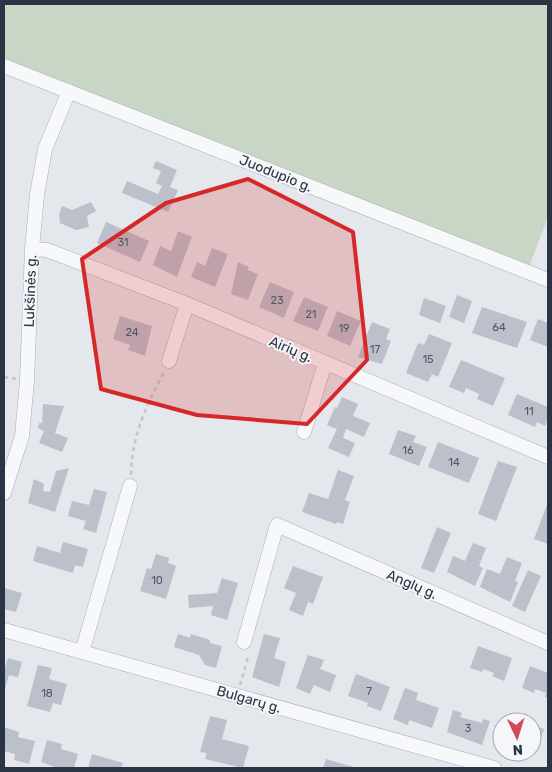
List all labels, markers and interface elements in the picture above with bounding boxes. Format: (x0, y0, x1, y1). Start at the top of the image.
street label: Juodupio g. (237, 151, 315, 196)
house number: 31 (117, 236, 129, 249)
street label: Lukšinės g. (21, 255, 40, 328)
house number: 23 (270, 294, 284, 307)
house number: 21 (305, 308, 317, 321)
house number: 64 (492, 321, 506, 334)
house number: 19 (338, 322, 350, 335)
house number: 24 (125, 326, 139, 339)
street label: Airių g. (267, 333, 315, 366)
house number: 17 (370, 343, 381, 356)
house number: 15 (422, 353, 434, 366)
house number: 11 (524, 405, 534, 418)
house number: 16 (402, 444, 414, 457)
house number: 14 (448, 456, 460, 469)
street label: Anglų g. (384, 566, 440, 603)
house number: 10 (151, 574, 163, 587)
street label: Bulgarų g. (215, 682, 283, 717)
house number: 7 (366, 685, 372, 698)
house number: 18 (41, 687, 53, 700)
north arrow (492, 712, 542, 762)
house number: 3 (465, 722, 472, 735)
text: N (512, 741, 523, 758)

